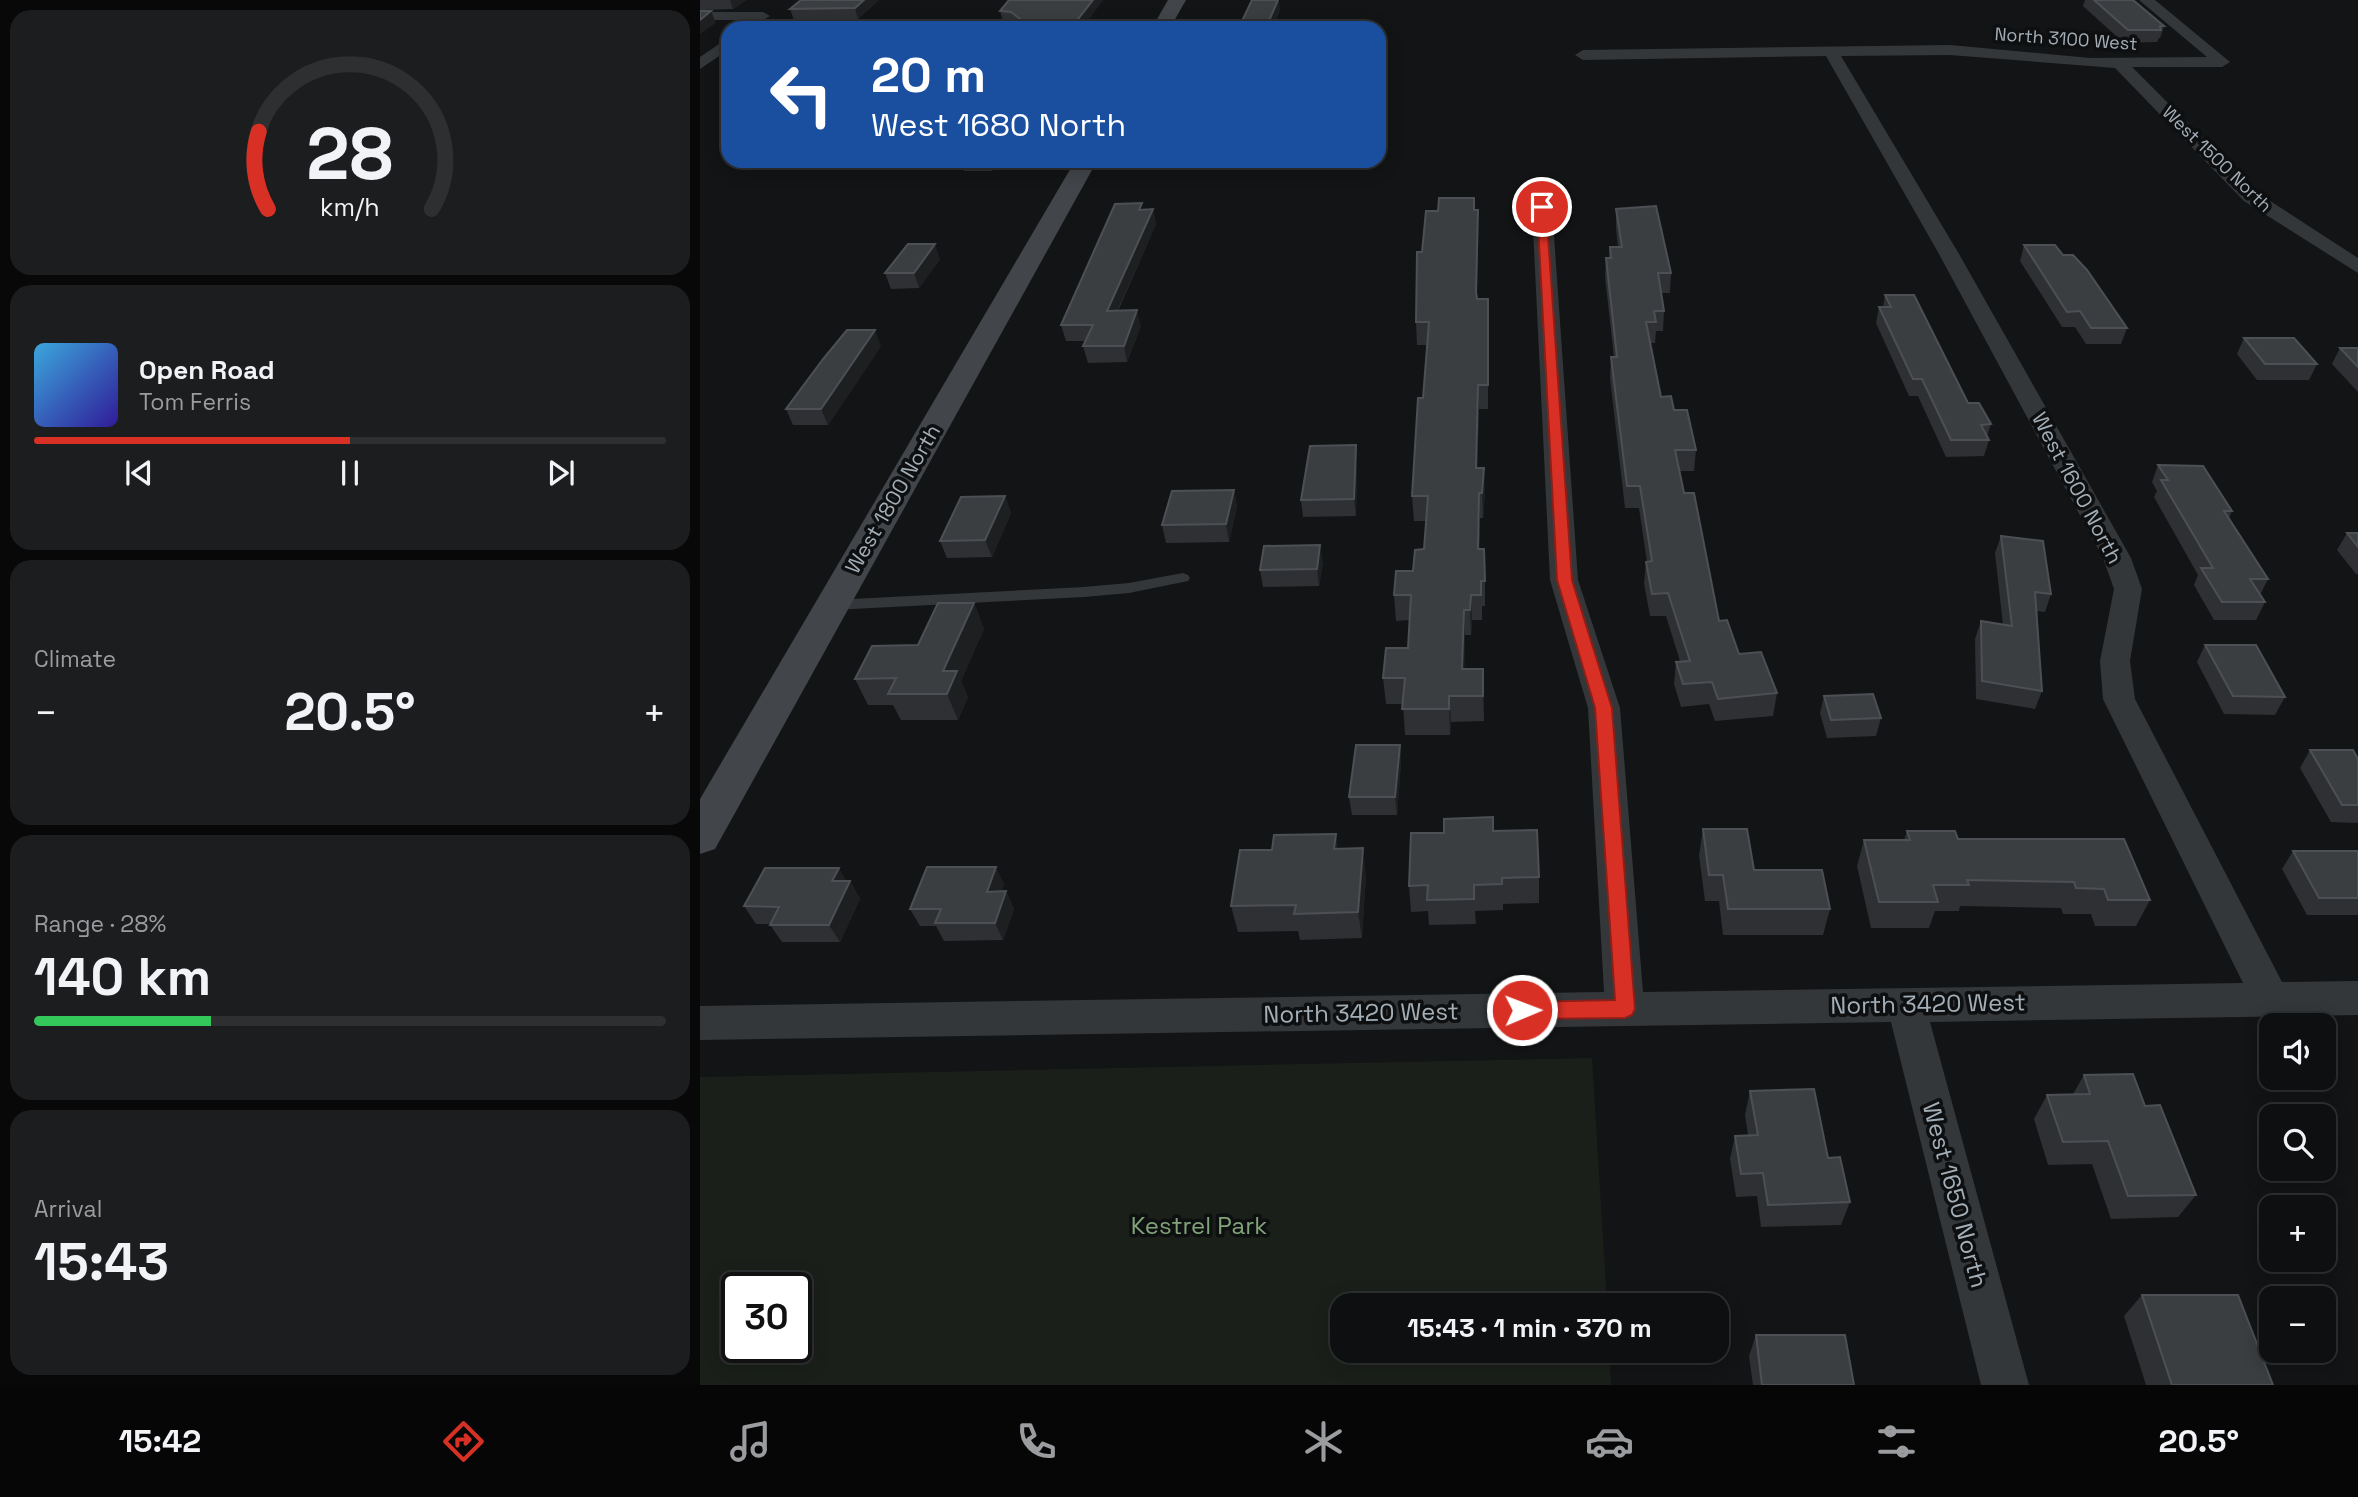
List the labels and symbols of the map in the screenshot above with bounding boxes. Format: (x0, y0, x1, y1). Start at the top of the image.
street label: North 3100 West (1994, 22, 2138, 55)
street label: West 1500 North (2158, 101, 2277, 217)
pin (1512, 177, 1572, 237)
street label: West 1600 North (2026, 407, 2129, 568)
street label: West 1800 North (839, 419, 946, 578)
position arrow (1485, 973, 1559, 1047)
street label: North 3420 West (1830, 986, 2026, 1021)
street label: North 3420 West (1263, 995, 1459, 1030)
street label: West 1650 North (1916, 1099, 1995, 1291)
park label: Kestrel Park (1131, 1210, 1267, 1241)
speed limit sign: 30 (721, 1272, 812, 1363)

